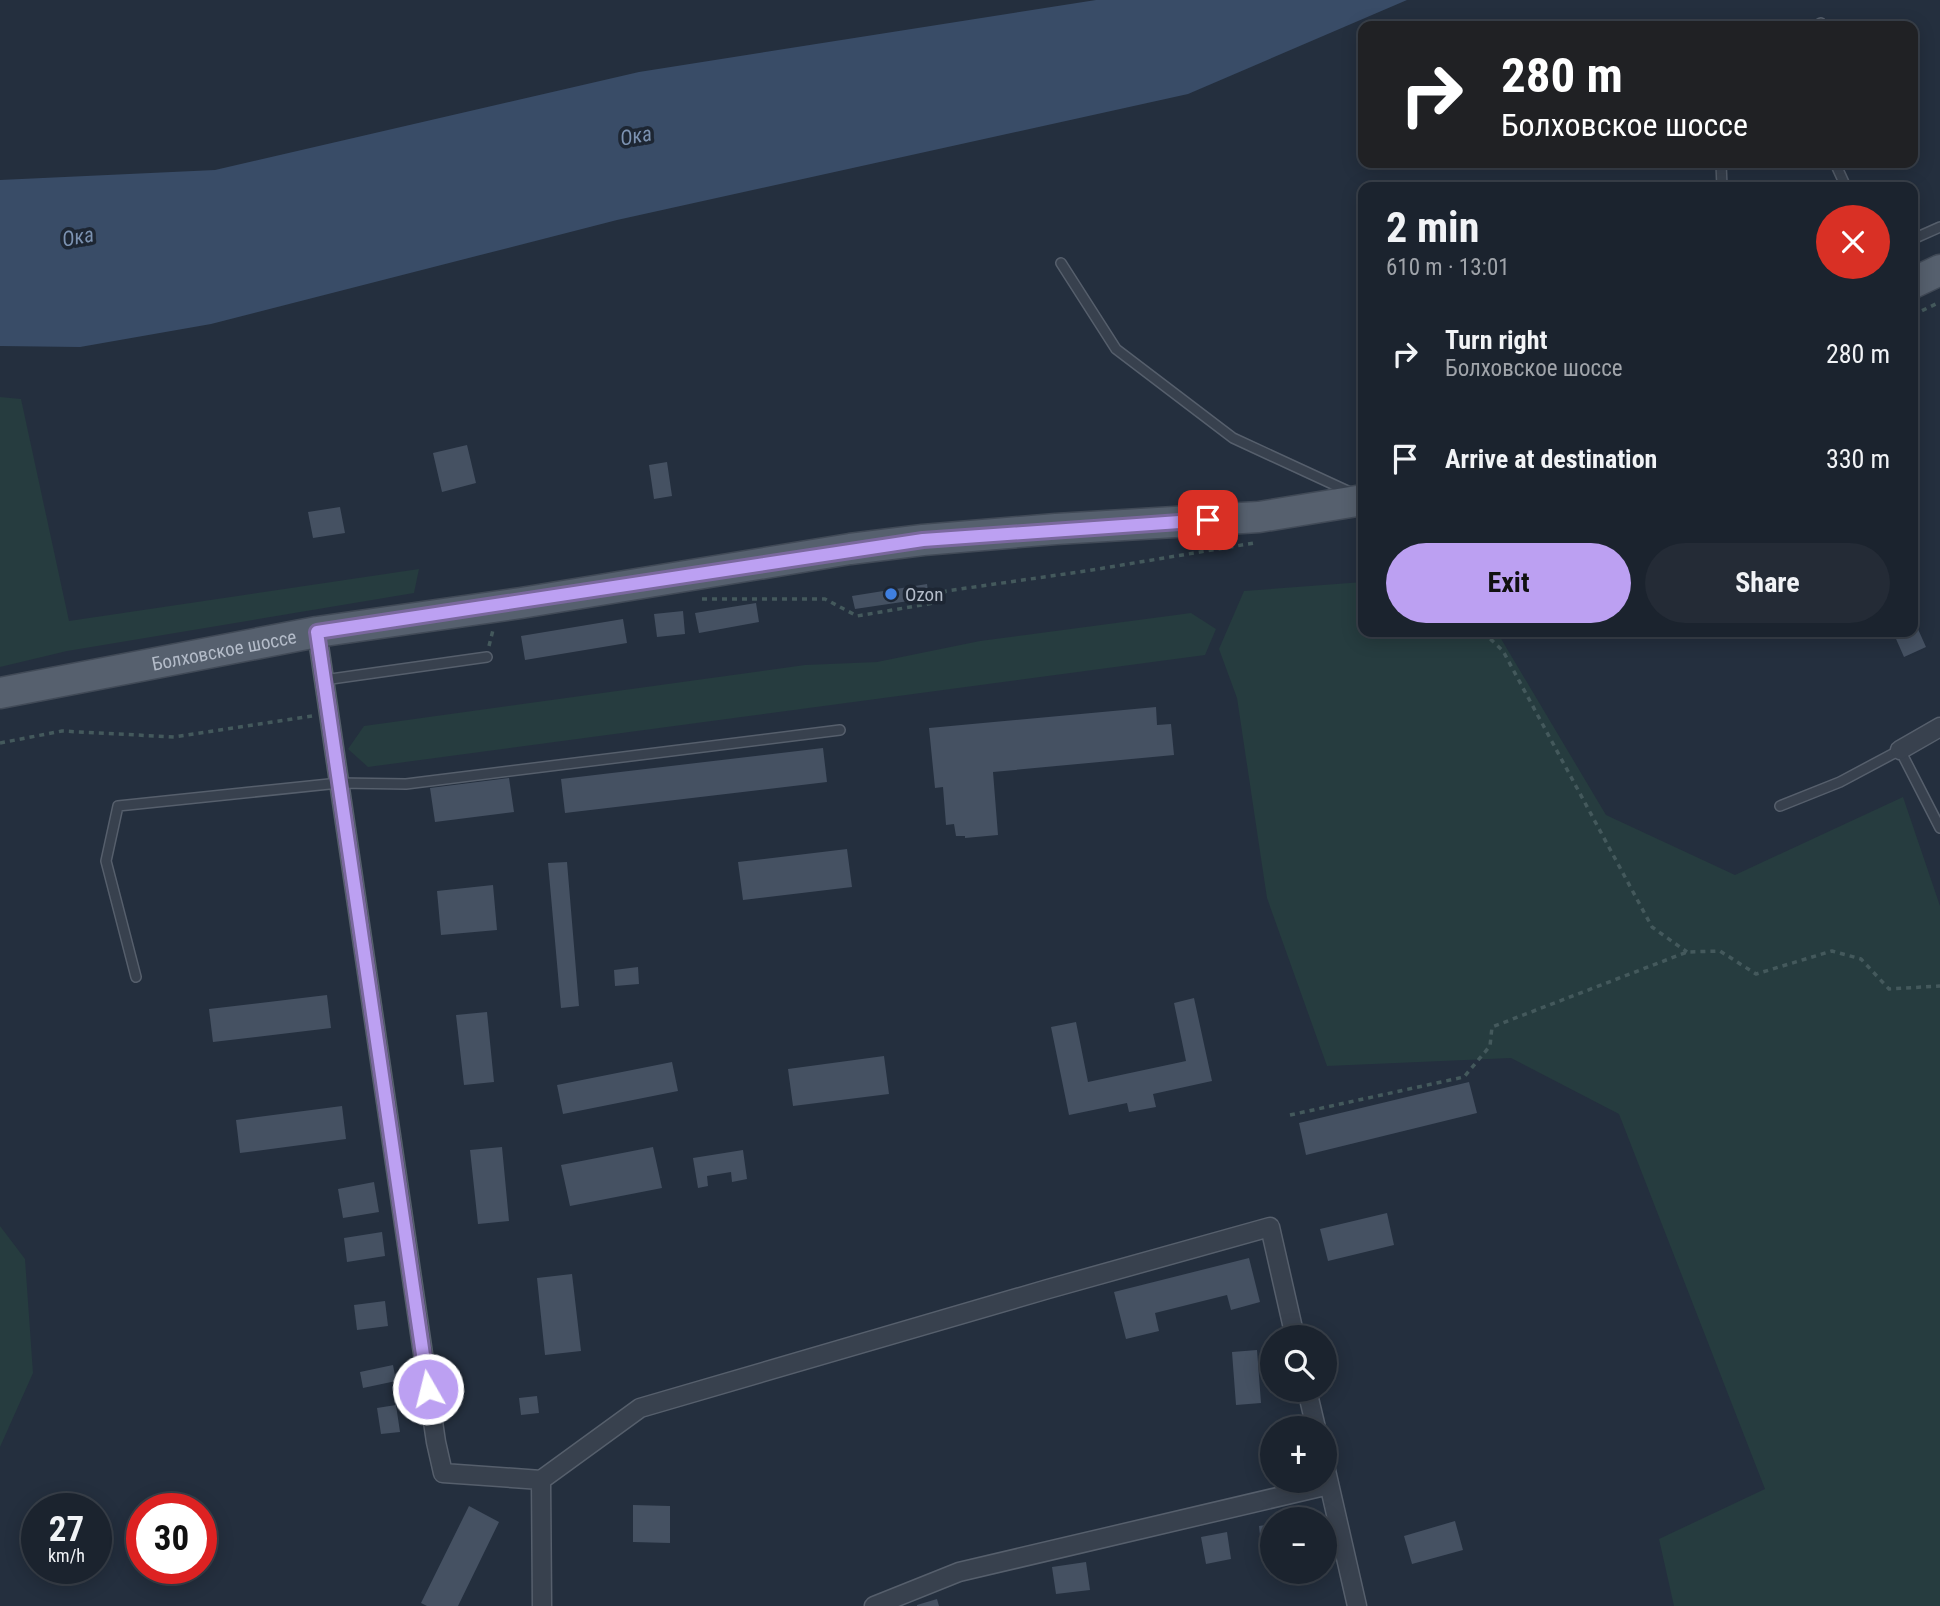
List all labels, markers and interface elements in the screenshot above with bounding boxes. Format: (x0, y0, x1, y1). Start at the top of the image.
text: 280 m (1501, 47, 1623, 104)
icon: right (1386, 49, 1477, 140)
text: Болховское шоссе (1501, 106, 1748, 144)
water label: Ока (618, 121, 654, 151)
text: 2 min (1386, 203, 1479, 252)
button: close (1816, 205, 1890, 279)
water label: Ока (60, 222, 96, 252)
text: 610 m · 13:01 (1386, 254, 1510, 281)
text: Turn right (1445, 325, 1547, 355)
icon: right (1386, 335, 1424, 373)
text: 280 m (1826, 339, 1890, 369)
text: Болховское шоссе (1445, 355, 1623, 382)
icon: arrive (1386, 440, 1424, 478)
text: Arrive at destination (1445, 444, 1657, 474)
text: 330 m (1826, 444, 1890, 474)
pin (1178, 490, 1238, 550)
icon: arrive (1189, 501, 1227, 539)
button: Exit (1386, 543, 1631, 623)
button: Share (1645, 543, 1890, 623)
place label: Ozon (905, 583, 943, 606)
marker: Ozon (883, 586, 899, 602)
street label: Болховское шоссе (150, 625, 298, 676)
map controls (1260, 1325, 1337, 1584)
button: search (1260, 1325, 1337, 1402)
position arrow (391, 1352, 465, 1426)
button: + (1260, 1416, 1337, 1493)
speed limit sign: 30 (126, 1493, 217, 1584)
button: − (1260, 1507, 1337, 1584)
text: 27 (49, 1509, 84, 1550)
text: km/h (48, 1545, 85, 1566)

